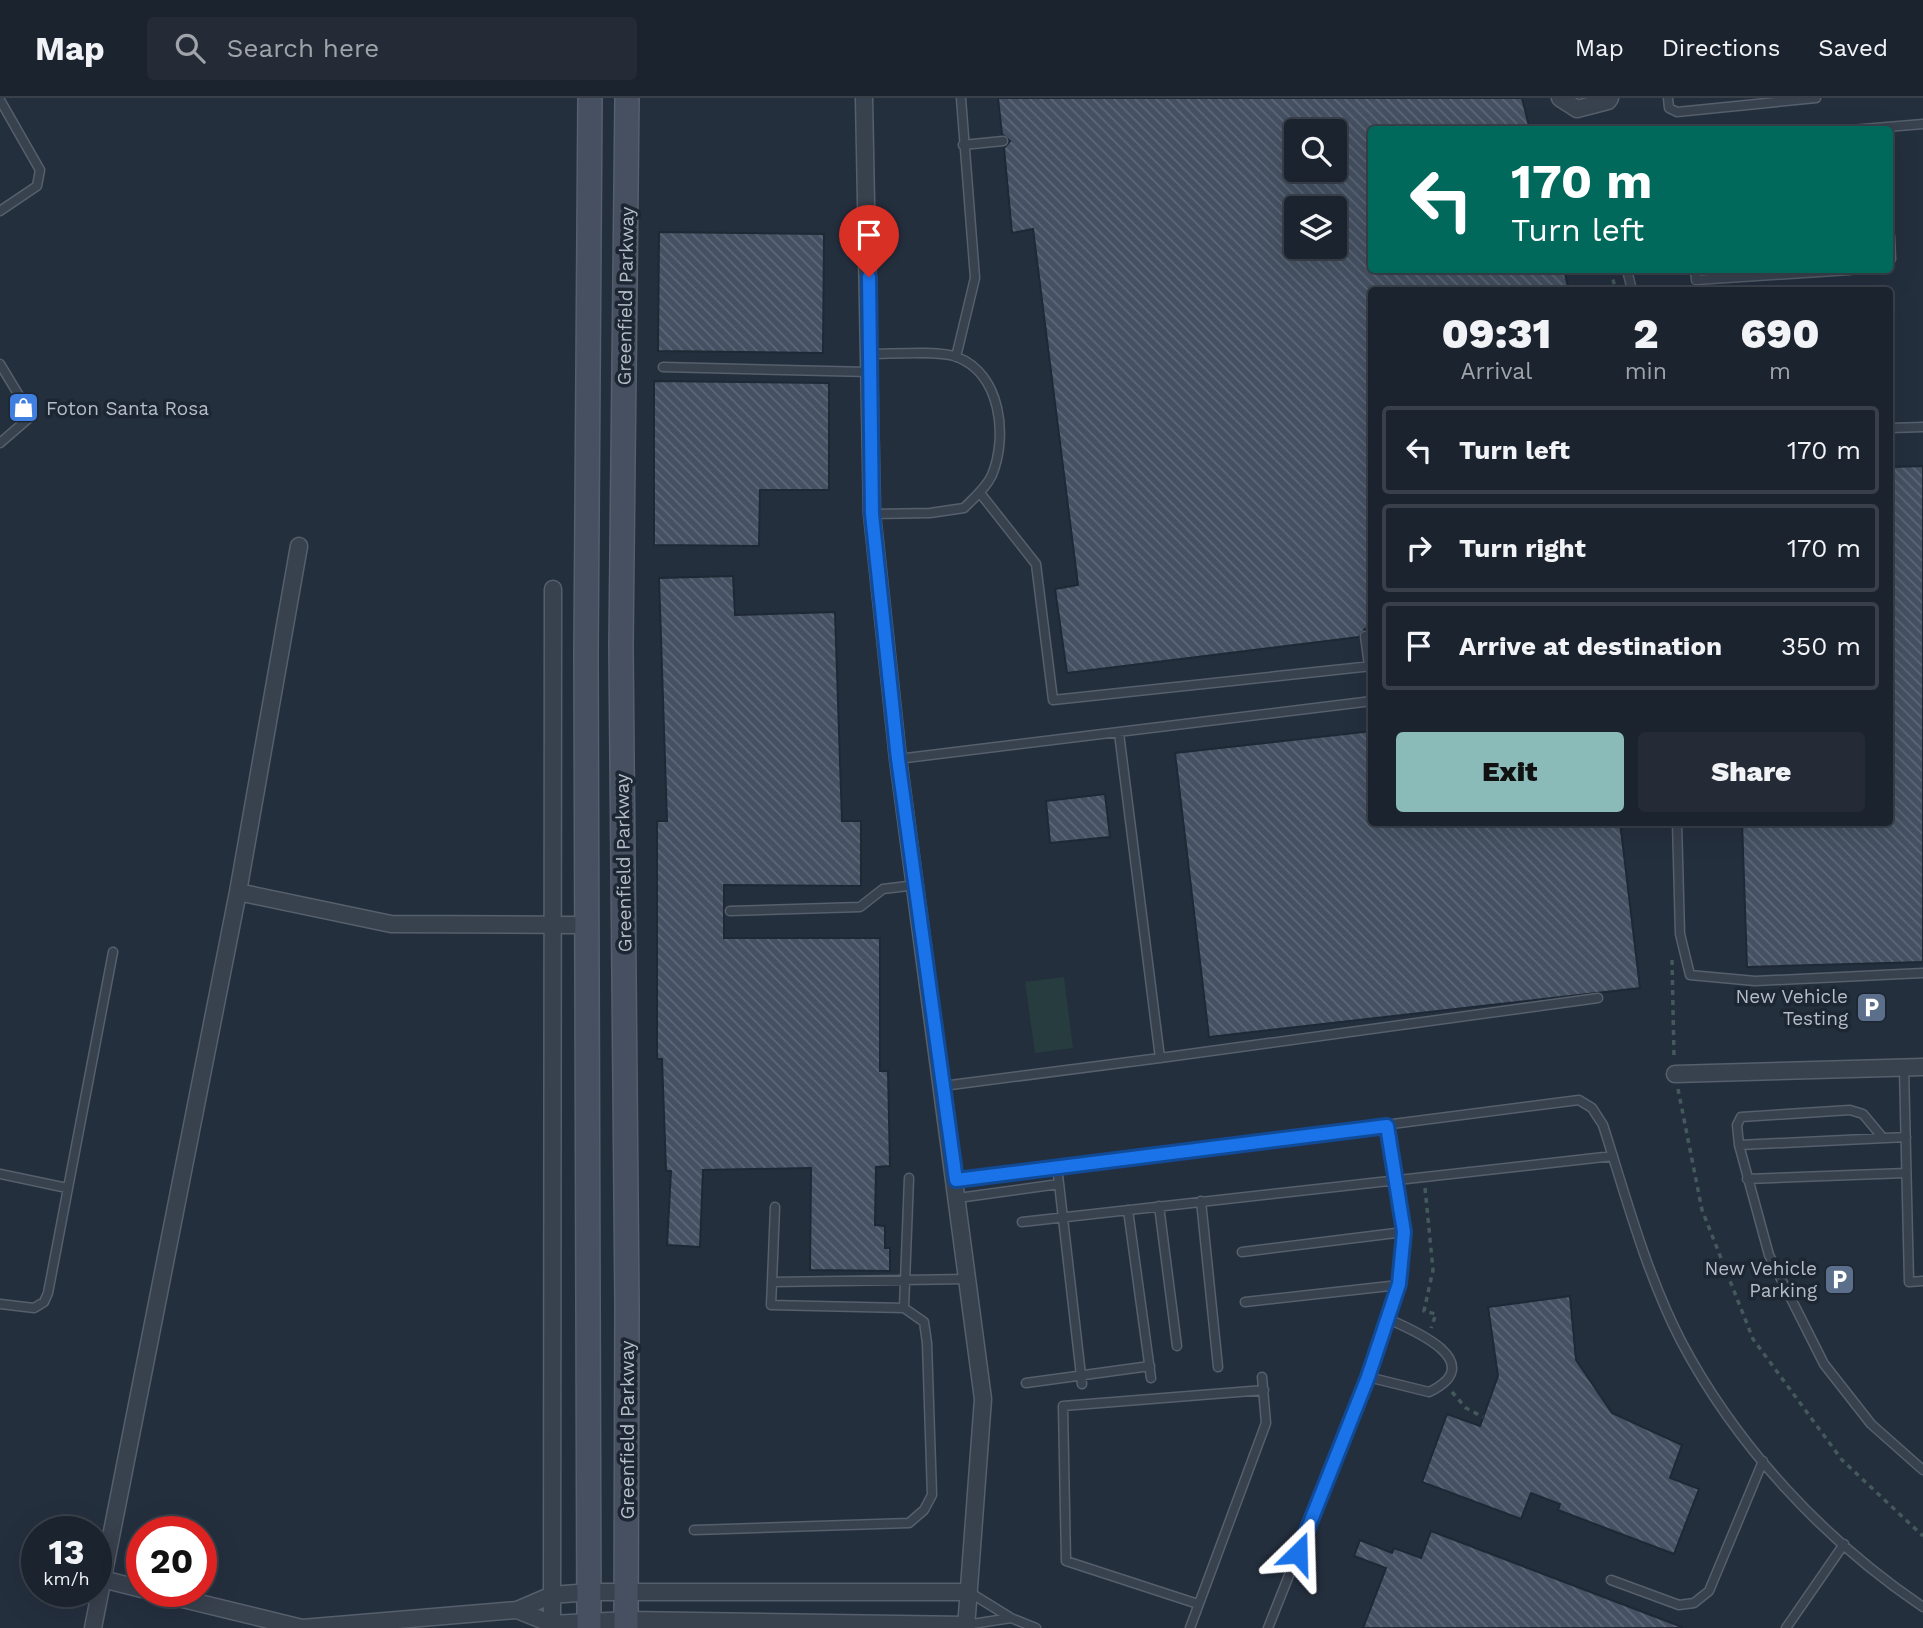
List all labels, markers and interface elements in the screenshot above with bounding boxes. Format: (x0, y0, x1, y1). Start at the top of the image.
search box (147, 17, 637, 80)
text: Map (35, 29, 105, 68)
icon: search (171, 29, 209, 67)
text: Search here (227, 33, 379, 63)
text: Map (1575, 34, 1624, 62)
text: Directions (1662, 34, 1780, 62)
text: Saved (1818, 34, 1888, 62)
map controls (1284, 119, 1347, 259)
button: search (1284, 119, 1347, 182)
text: 170 m (1511, 152, 1652, 210)
icon: left (1396, 154, 1487, 245)
button: layers (1284, 196, 1347, 259)
pin (839, 205, 899, 277)
street label: Greenfield Parkway (612, 206, 639, 386)
text: Turn left (1511, 211, 1644, 249)
icon: arrive (850, 216, 888, 254)
text: 09:31 (1441, 309, 1551, 358)
text: 2 (1633, 309, 1658, 358)
text: 690 (1740, 309, 1820, 358)
text: Arrival (1460, 358, 1532, 385)
text: min (1625, 358, 1667, 385)
text: m (1769, 358, 1791, 385)
shop icon: Foton Santa Rosa (6, 391, 40, 425)
place label: Foton Santa Rosa (46, 397, 209, 420)
icon: left (1400, 431, 1438, 469)
text: Turn left (1459, 435, 1570, 465)
text: 170 m (1787, 435, 1861, 465)
icon: right (1400, 529, 1438, 567)
text: Turn right (1459, 533, 1586, 563)
text: 170 m (1787, 533, 1861, 563)
icon: arrive (1400, 627, 1438, 665)
text: Arrive at destination (1459, 631, 1722, 661)
text: 350 m (1781, 631, 1861, 661)
button: Exit (1396, 732, 1624, 812)
button: Share (1638, 732, 1865, 812)
street label: Greenfield Parkway (610, 773, 637, 953)
place label: New Vehicle Testing (1736, 985, 1849, 1030)
parking icon: New Vehicle Testing (1854, 990, 1888, 1024)
place label: New Vehicle Parking (1705, 1257, 1818, 1302)
parking icon: New Vehicle Parking (1823, 1262, 1857, 1296)
street label: Greenfield Parkway (616, 1340, 639, 1520)
speed limit sign: 20 (126, 1516, 217, 1607)
position arrow (1261, 1516, 1335, 1590)
text: 13 (49, 1531, 84, 1573)
text: km/h (43, 1568, 90, 1589)

